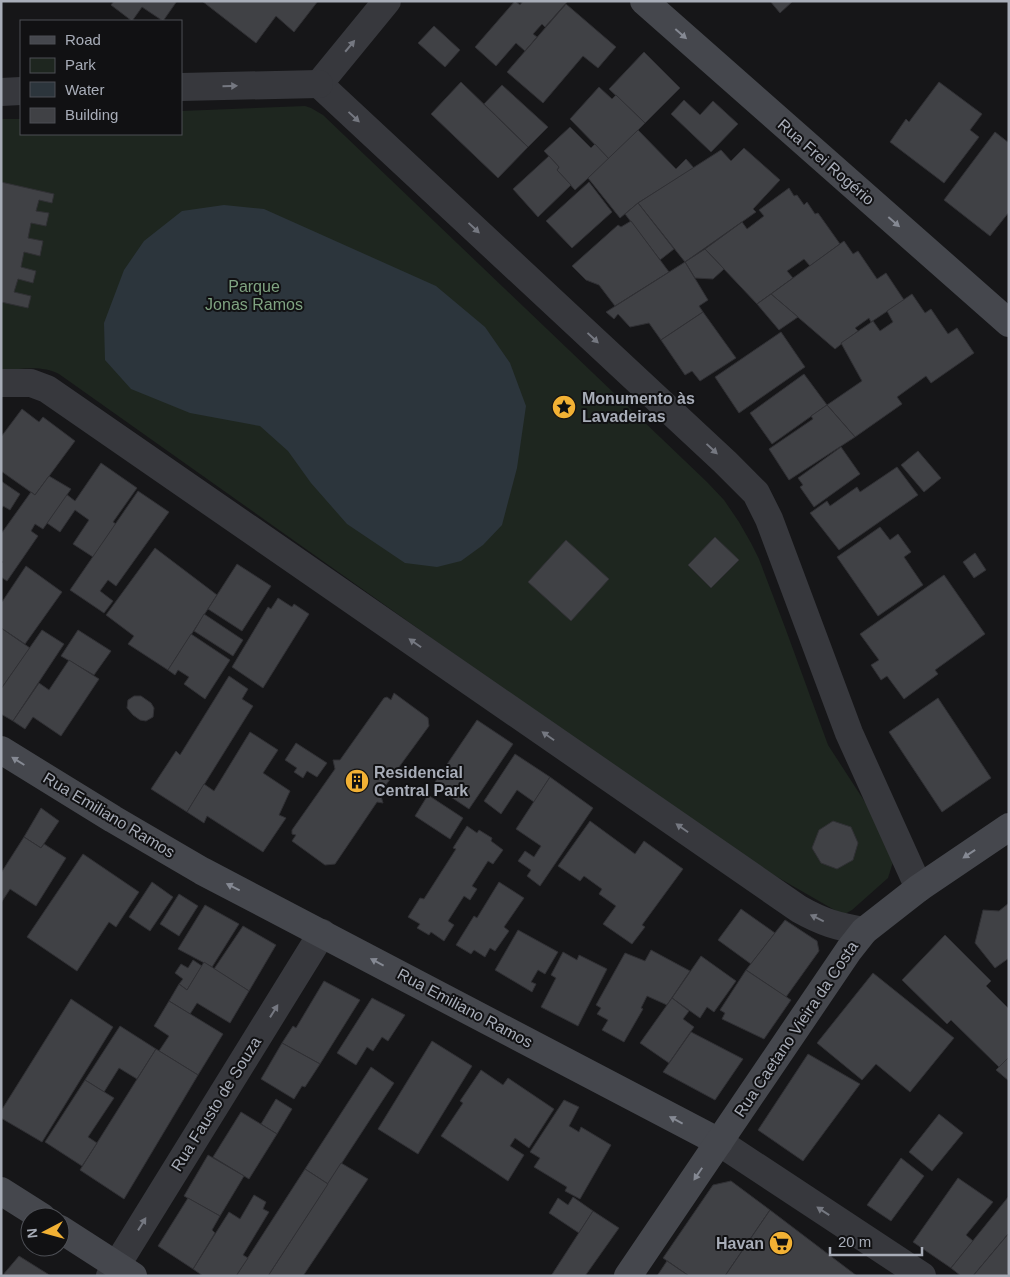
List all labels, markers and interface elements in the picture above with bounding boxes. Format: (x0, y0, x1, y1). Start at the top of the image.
legend (20, 20, 182, 135)
one-way arrow (674, 28, 687, 39)
text: Road (65, 31, 101, 48)
one-way arrow (344, 40, 355, 53)
text: Park (65, 56, 96, 73)
text: Water (65, 81, 104, 98)
one-way arrow (222, 82, 238, 90)
text: Building (65, 106, 118, 123)
one-way arrow (348, 111, 360, 123)
street label: Rua Frei Rogério (774, 116, 878, 208)
one-way arrow (888, 216, 900, 228)
one-way arrow (467, 222, 479, 234)
park label: Parque Jonas Ramos (205, 278, 303, 313)
one-way arrow (586, 332, 598, 344)
place label: Monumento às Lavadeiras (582, 390, 695, 425)
place icon: Monumento às Lavadeiras (551, 394, 577, 420)
one-way arrow (705, 443, 717, 455)
one-way arrow (408, 638, 421, 648)
one-way arrow (541, 731, 555, 741)
one-way arrow (11, 756, 24, 765)
place label: Residencial Central Park (374, 764, 468, 799)
building icon: Residencial Central Park (344, 768, 370, 794)
street label: Rua Emiliano Ramos (40, 769, 178, 861)
one-way arrow (675, 823, 689, 833)
one-way arrow (962, 850, 975, 859)
one-way arrow (226, 883, 241, 891)
one-way arrow (810, 914, 824, 922)
street label: Rua Caetano Vieira da Costa (731, 938, 861, 1120)
one-way arrow (370, 958, 385, 966)
street label: Rua Emiliano Ramos (395, 965, 535, 1051)
one-way arrow (269, 1005, 278, 1018)
street label: Rua Fausto de Souza (168, 1034, 264, 1174)
one-way arrow (669, 1116, 683, 1124)
one-way arrow (693, 1167, 703, 1180)
one-way arrow (816, 1206, 830, 1215)
north arrow (20, 1207, 70, 1257)
one-way arrow (138, 1217, 147, 1230)
scale bar (830, 1224, 922, 1256)
text: N (24, 1227, 41, 1239)
supermarket icon: Havan (768, 1230, 794, 1256)
text: 20 m (838, 1233, 871, 1250)
place label: Havan (716, 1235, 764, 1252)

